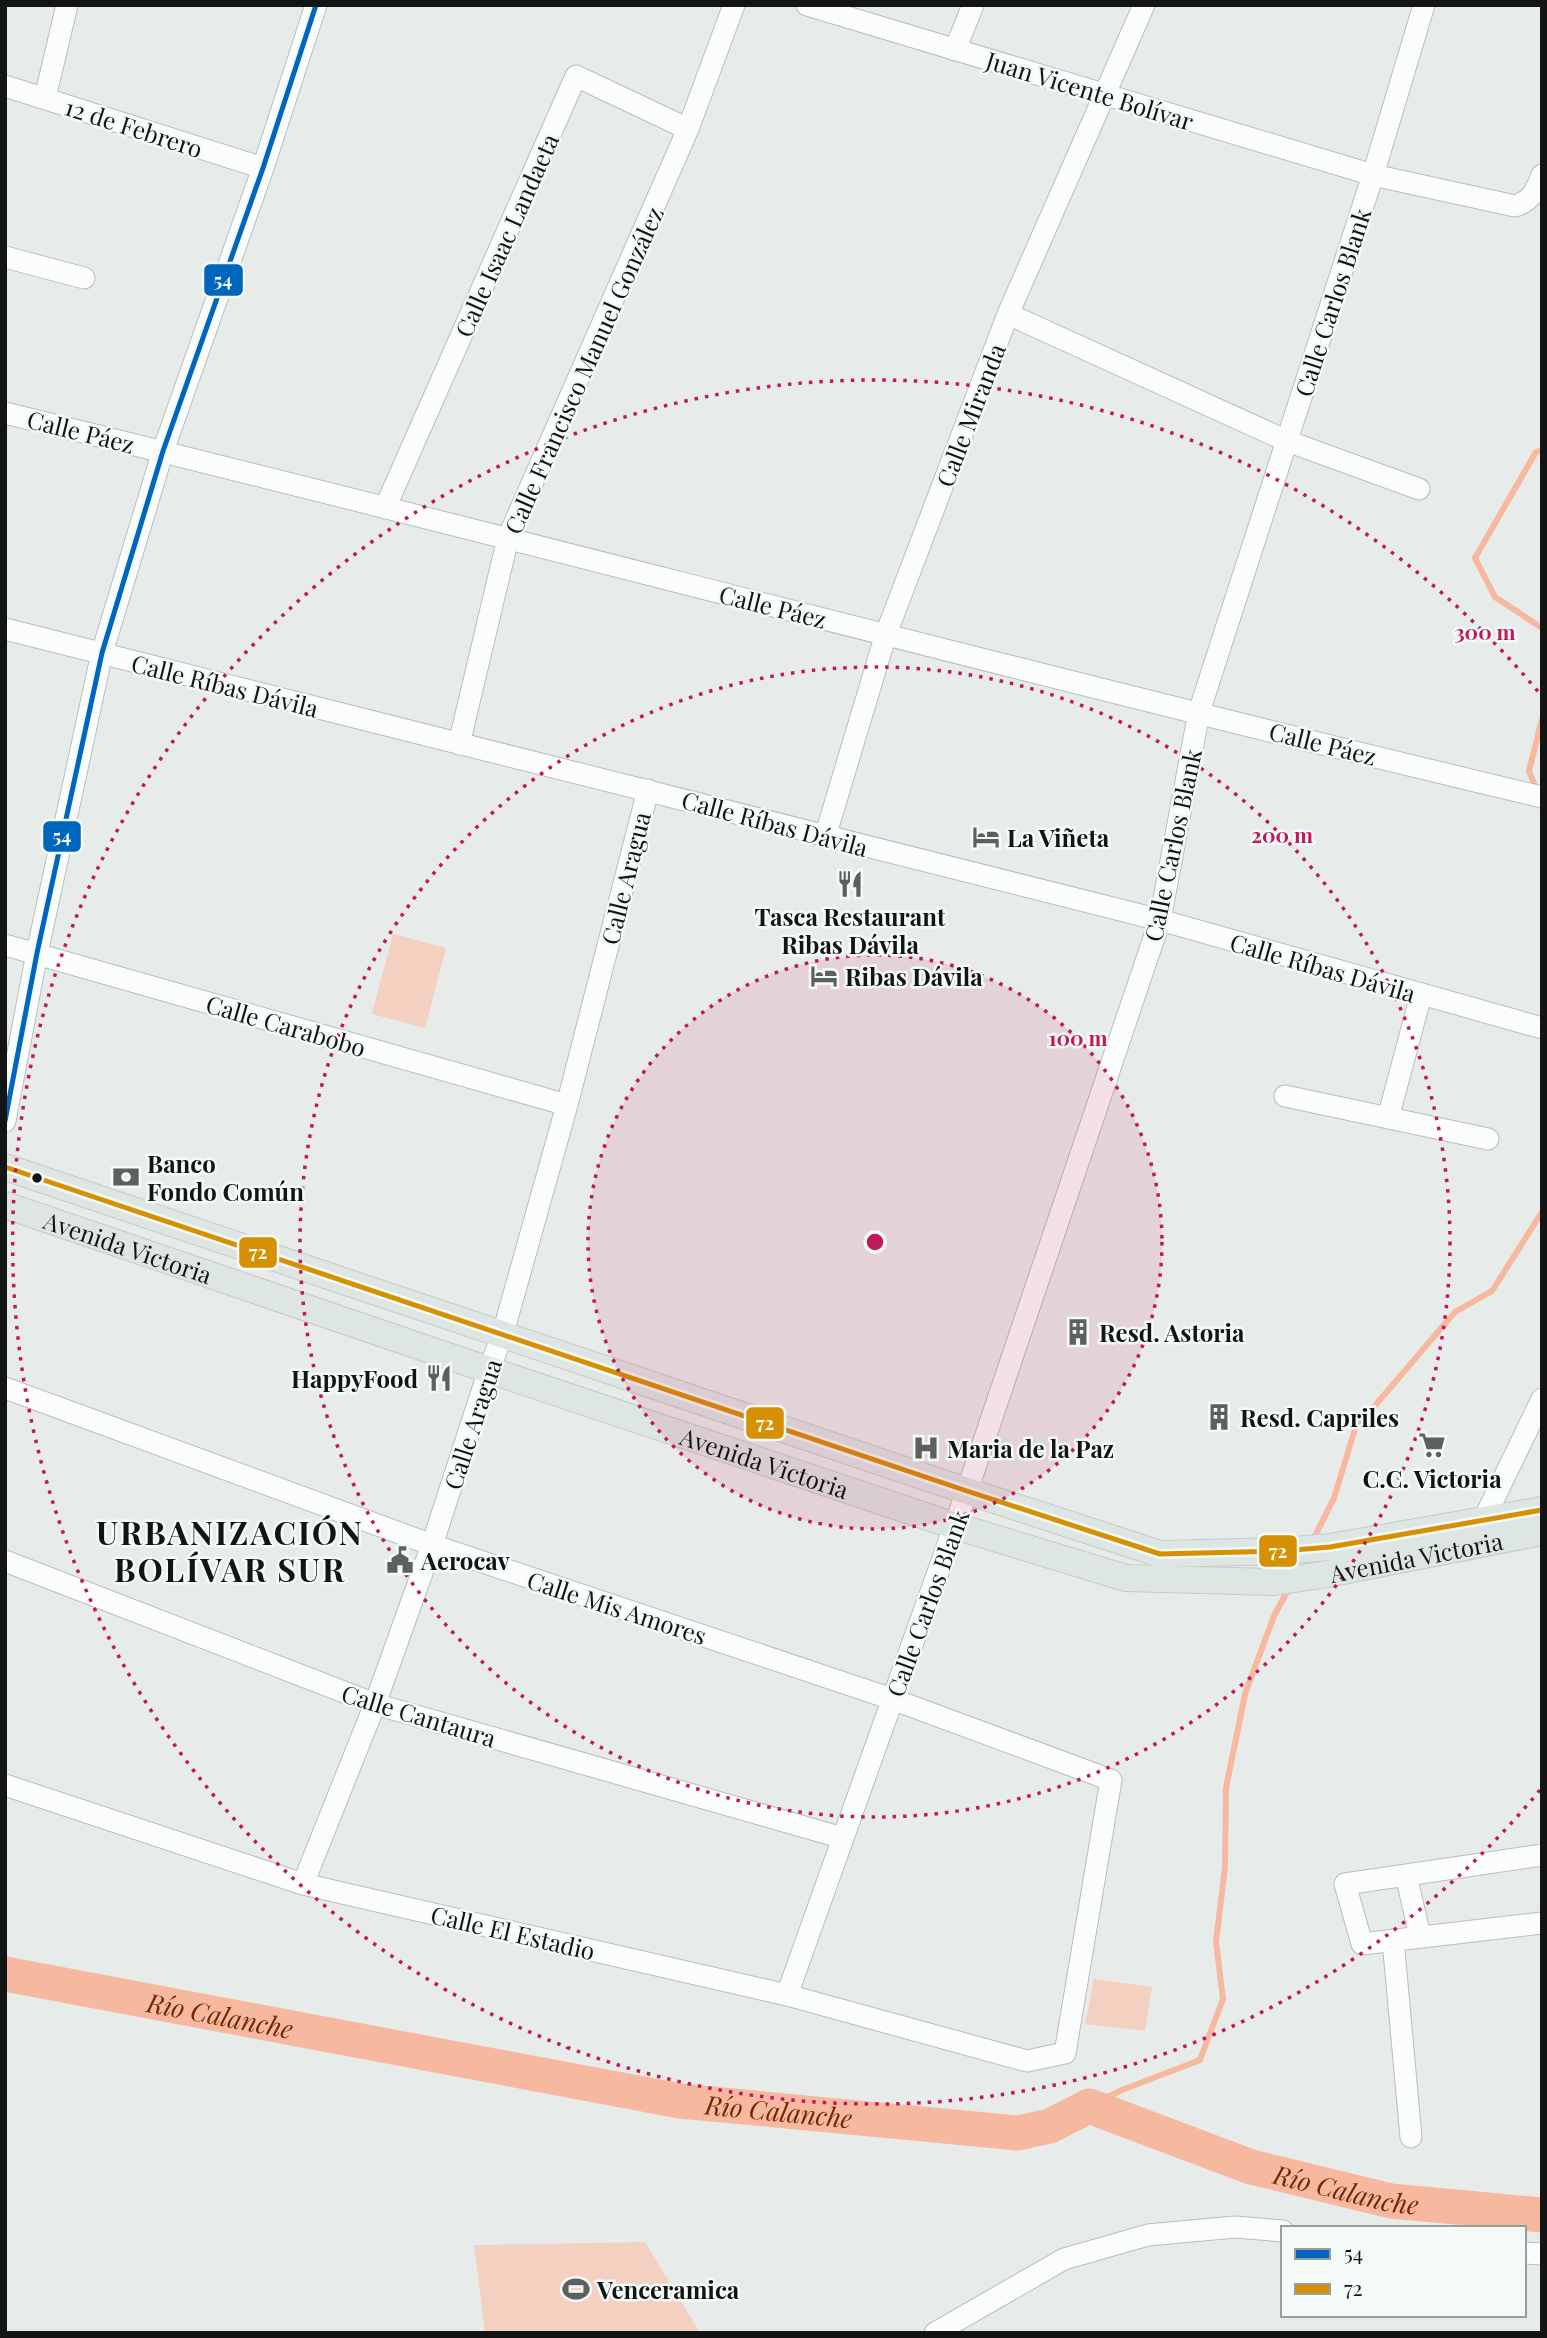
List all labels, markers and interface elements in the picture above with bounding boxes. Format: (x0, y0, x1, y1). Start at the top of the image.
street label: Juan Vicente Bolívar (982, 43, 1198, 137)
street label: 12 de Febrero (61, 90, 207, 164)
street label: Calle Isaac Landaeta (447, 128, 565, 342)
street label: Calle Francisco Manuel González (496, 201, 670, 539)
street label: Calle Carlos Blank (1286, 203, 1378, 400)
line badge: 54 (203, 263, 244, 297)
text: 54 (214, 266, 232, 292)
street label: Calle Miranda (928, 339, 1012, 491)
street label: Calle Páez (24, 402, 138, 460)
street label: Calle Páez (716, 577, 830, 635)
text: 300 m (1454, 617, 1516, 645)
street label: Calle Ríbas Dávila (128, 646, 322, 724)
street label: Calle Páez (1266, 714, 1380, 772)
street label: Calle Carlos Blank (1136, 745, 1208, 944)
street label: Calle Ríbas Dávila (678, 783, 872, 863)
street label: Calle Aragua (593, 808, 657, 948)
line badge: 54 (42, 820, 82, 853)
text: 200 m (1251, 820, 1313, 848)
place label: La Viñeta (1007, 821, 1110, 853)
text: 54 (53, 822, 71, 848)
hotel icon: La Viñeta (971, 822, 1001, 852)
restaurant icon: Tasca Restaurant Ribas Dávila (835, 869, 865, 899)
place label: Tasca Restaurant Ribas Dávila (755, 900, 946, 960)
street label: Calle Ríbas Dávila (1227, 925, 1419, 1009)
place label: Ribas Dávila (845, 960, 983, 992)
hotel icon: Ribas Dávila (809, 961, 839, 991)
street label: Calle Carabobo (203, 987, 369, 1063)
text: 100 m (1048, 1023, 1108, 1051)
place label: Banco Fondo Común (147, 1147, 304, 1207)
bank icon: Banco Fondo Común (111, 1162, 141, 1192)
unlabelled marker (30, 1171, 44, 1185)
street label: Avenida Victoria (39, 1203, 216, 1290)
centre of rings (863, 1230, 887, 1254)
line badge: 72 (238, 1236, 278, 1269)
text: 72 (249, 1238, 267, 1264)
place label: Resd. Astoria (1099, 1316, 1245, 1348)
building icon: Resd. Astoria (1063, 1317, 1093, 1347)
street label: Calle Aragua (436, 1355, 508, 1493)
place label: HappyFood (291, 1362, 418, 1394)
restaurant icon: HappyFood (424, 1363, 454, 1393)
place label: Resd. Capriles (1240, 1401, 1399, 1433)
building icon: Resd. Capriles (1204, 1402, 1234, 1432)
line badge: 72 (745, 1406, 785, 1440)
text: 72 (756, 1409, 774, 1435)
street label: Avenida Victoria (675, 1419, 853, 1505)
supermarket icon: C.C. Victoria (1417, 1430, 1447, 1460)
place label: Maria de la Paz (947, 1432, 1114, 1464)
hospital icon: Maria de la Paz (911, 1433, 941, 1463)
place label: C.C. Victoria (1362, 1462, 1502, 1494)
street label: Calle Carlos Blank (878, 1505, 976, 1701)
district label: URBANIZACIÓN BOLÍVAR SUR (96, 1510, 364, 1590)
street label: Avenida Victoria (1326, 1524, 1505, 1589)
line badge: 72 (1258, 1534, 1298, 1568)
text: 72 (1269, 1537, 1287, 1563)
place label: Aerocav (420, 1544, 510, 1576)
public building icon: Aerocav (385, 1545, 415, 1575)
street label: Calle Mis Amores (523, 1563, 711, 1651)
street label: Calle Cantaura (338, 1676, 500, 1754)
street label: Calle El Estadio (428, 1898, 598, 1966)
water label: Río Calanche (143, 1983, 296, 2045)
water label: Río Calanche (703, 2086, 854, 2135)
water label: Río Calanche (1269, 2155, 1420, 2221)
legend (1281, 2226, 1526, 2317)
text: 54 (1344, 2238, 1363, 2266)
place label: Venceramica (596, 2273, 740, 2305)
text: 72 (1344, 2273, 1363, 2301)
sports icon: Venceramica (561, 2274, 591, 2304)

